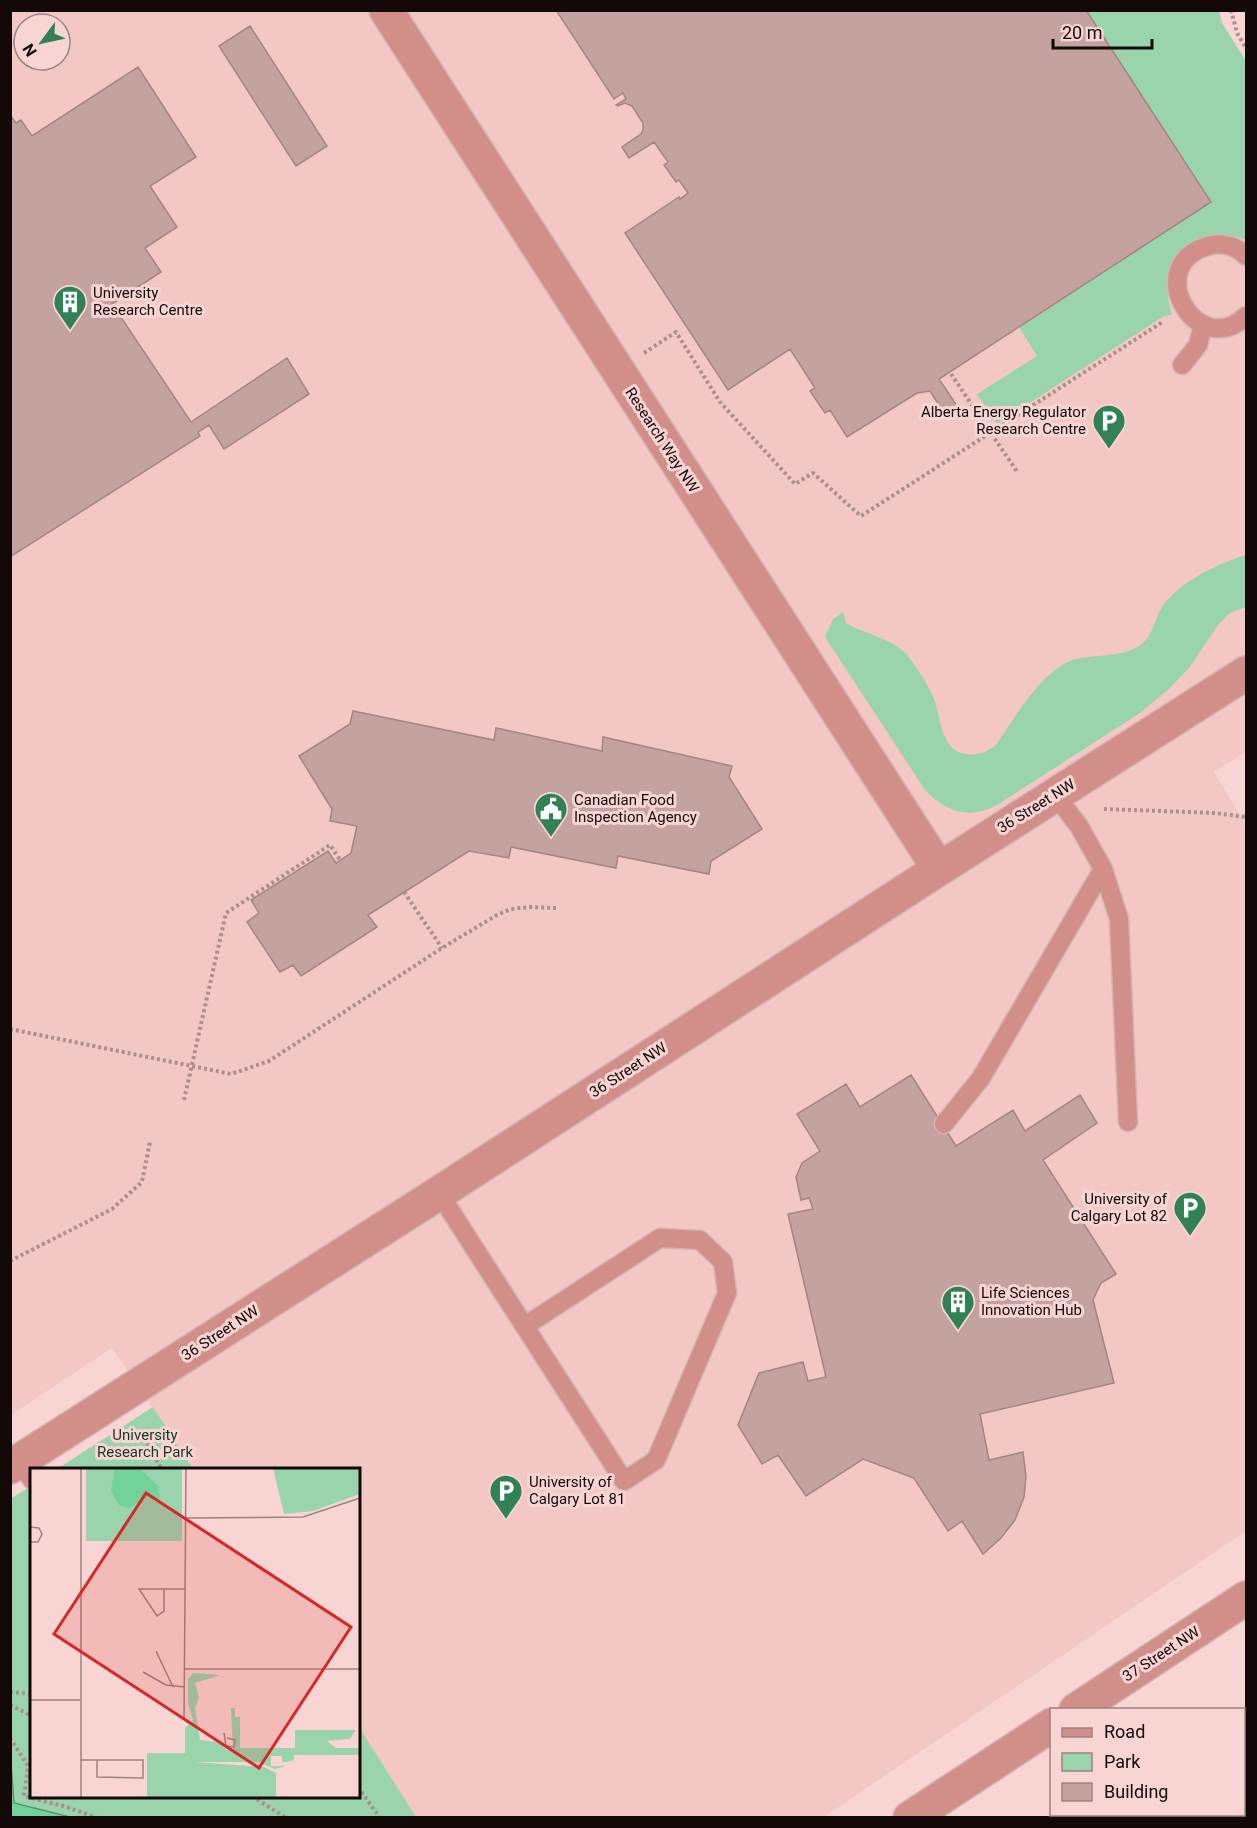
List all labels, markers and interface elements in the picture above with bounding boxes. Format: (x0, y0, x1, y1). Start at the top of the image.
north arrow (12, 12, 72, 72)
scale bar (1053, 12, 1152, 50)
text: 20 m (1062, 22, 1102, 43)
text: N (19, 40, 41, 60)
building icon: University Research Centre (52, 284, 88, 331)
place label: University Research Centre (93, 284, 203, 319)
street label: Research Way NW (621, 384, 703, 496)
place label: Alberta Energy Regulator Research Centre (921, 403, 1086, 438)
parking icon: Alberta Energy Regulator Research Centre (1091, 403, 1127, 450)
street label: 36 Street NW (994, 775, 1078, 837)
public building icon: Canadian Food Inspection Agency (533, 791, 569, 838)
place label: Canadian Food Inspection Agency (574, 791, 697, 826)
street label: 36 Street NW (586, 1039, 670, 1101)
place label: University of Calgary Lot 82 (1071, 1190, 1168, 1225)
parking icon: University of Calgary Lot 82 (1172, 1190, 1208, 1237)
building icon: Life Sciences Innovation Hub (940, 1284, 976, 1331)
place label: Life Sciences Innovation Hub (981, 1284, 1082, 1319)
street label: 36 Street NW (178, 1302, 262, 1364)
park label: University Research Park (97, 1426, 193, 1461)
inset map (30, 1468, 360, 1798)
parking icon: University of Calgary Lot 81 (488, 1473, 524, 1520)
place label: University of Calgary Lot 81 (529, 1473, 625, 1508)
street label: 37 Street NW (1119, 1623, 1203, 1685)
legend (1050, 1708, 1245, 1816)
text: Road (1104, 1721, 1145, 1742)
text: Park (1104, 1751, 1141, 1772)
text: Building (1104, 1781, 1168, 1802)

